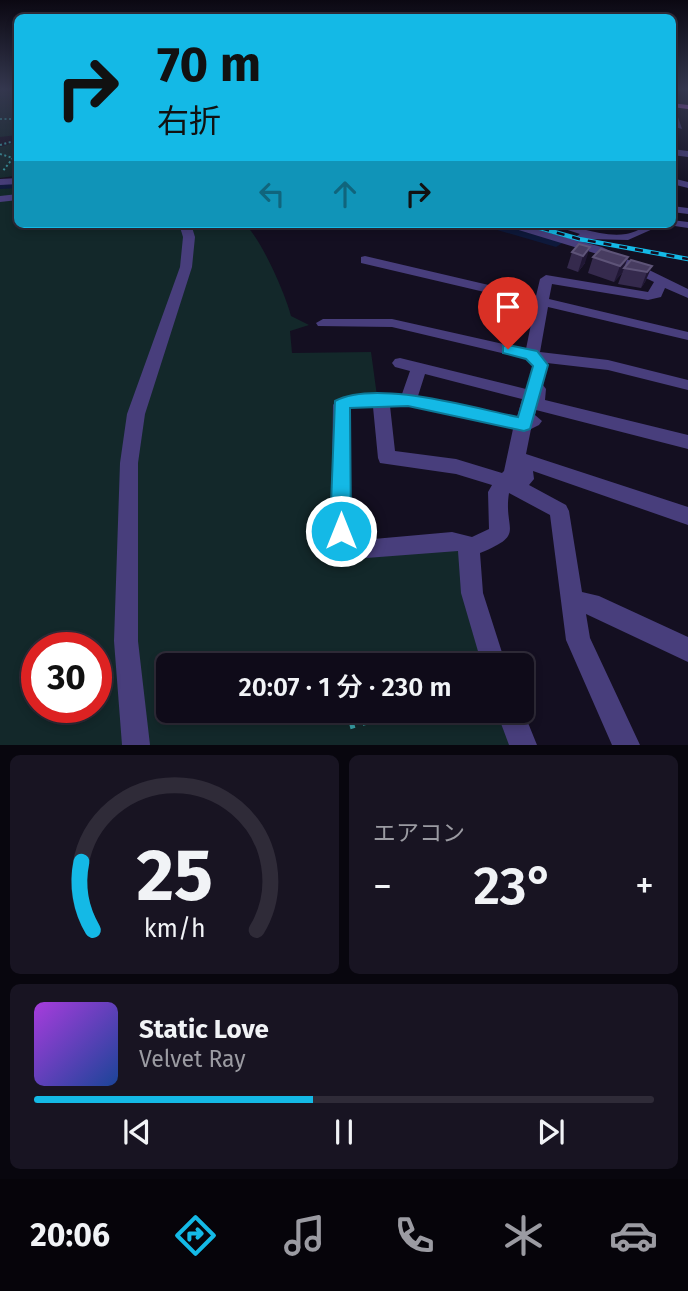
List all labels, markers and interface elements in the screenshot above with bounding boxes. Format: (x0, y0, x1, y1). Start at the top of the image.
text: 70 m (157, 35, 261, 94)
icon: right (42, 42, 133, 133)
text: 右折 (157, 102, 221, 140)
icon: left (253, 175, 291, 213)
icon: ahead (326, 175, 364, 213)
icon: right (399, 175, 437, 213)
pin (478, 277, 538, 349)
icon: arrive (489, 288, 527, 326)
position arrow (304, 494, 378, 568)
speed limit sign: 30 (21, 632, 112, 723)
text: 20:07 · 1 分 · 230 m (238, 672, 452, 703)
text: エアコン (373, 819, 465, 847)
text: 25 (136, 833, 213, 920)
text: 23° (473, 855, 554, 918)
text: − (373, 863, 392, 909)
text: + (635, 863, 654, 909)
text: km/h (144, 914, 205, 944)
text: Static Love (139, 1014, 269, 1045)
text: Velvet Ray (139, 1045, 246, 1073)
icon: previous (118, 1113, 156, 1151)
icon: pause (325, 1113, 363, 1151)
icon: next (532, 1113, 570, 1151)
icon: directions (171, 1211, 220, 1260)
icon: music (280, 1211, 329, 1260)
icon: phone (390, 1211, 439, 1260)
icon: climate (499, 1211, 548, 1260)
icon: car (609, 1211, 658, 1260)
text: 20:06 (30, 1216, 110, 1254)

